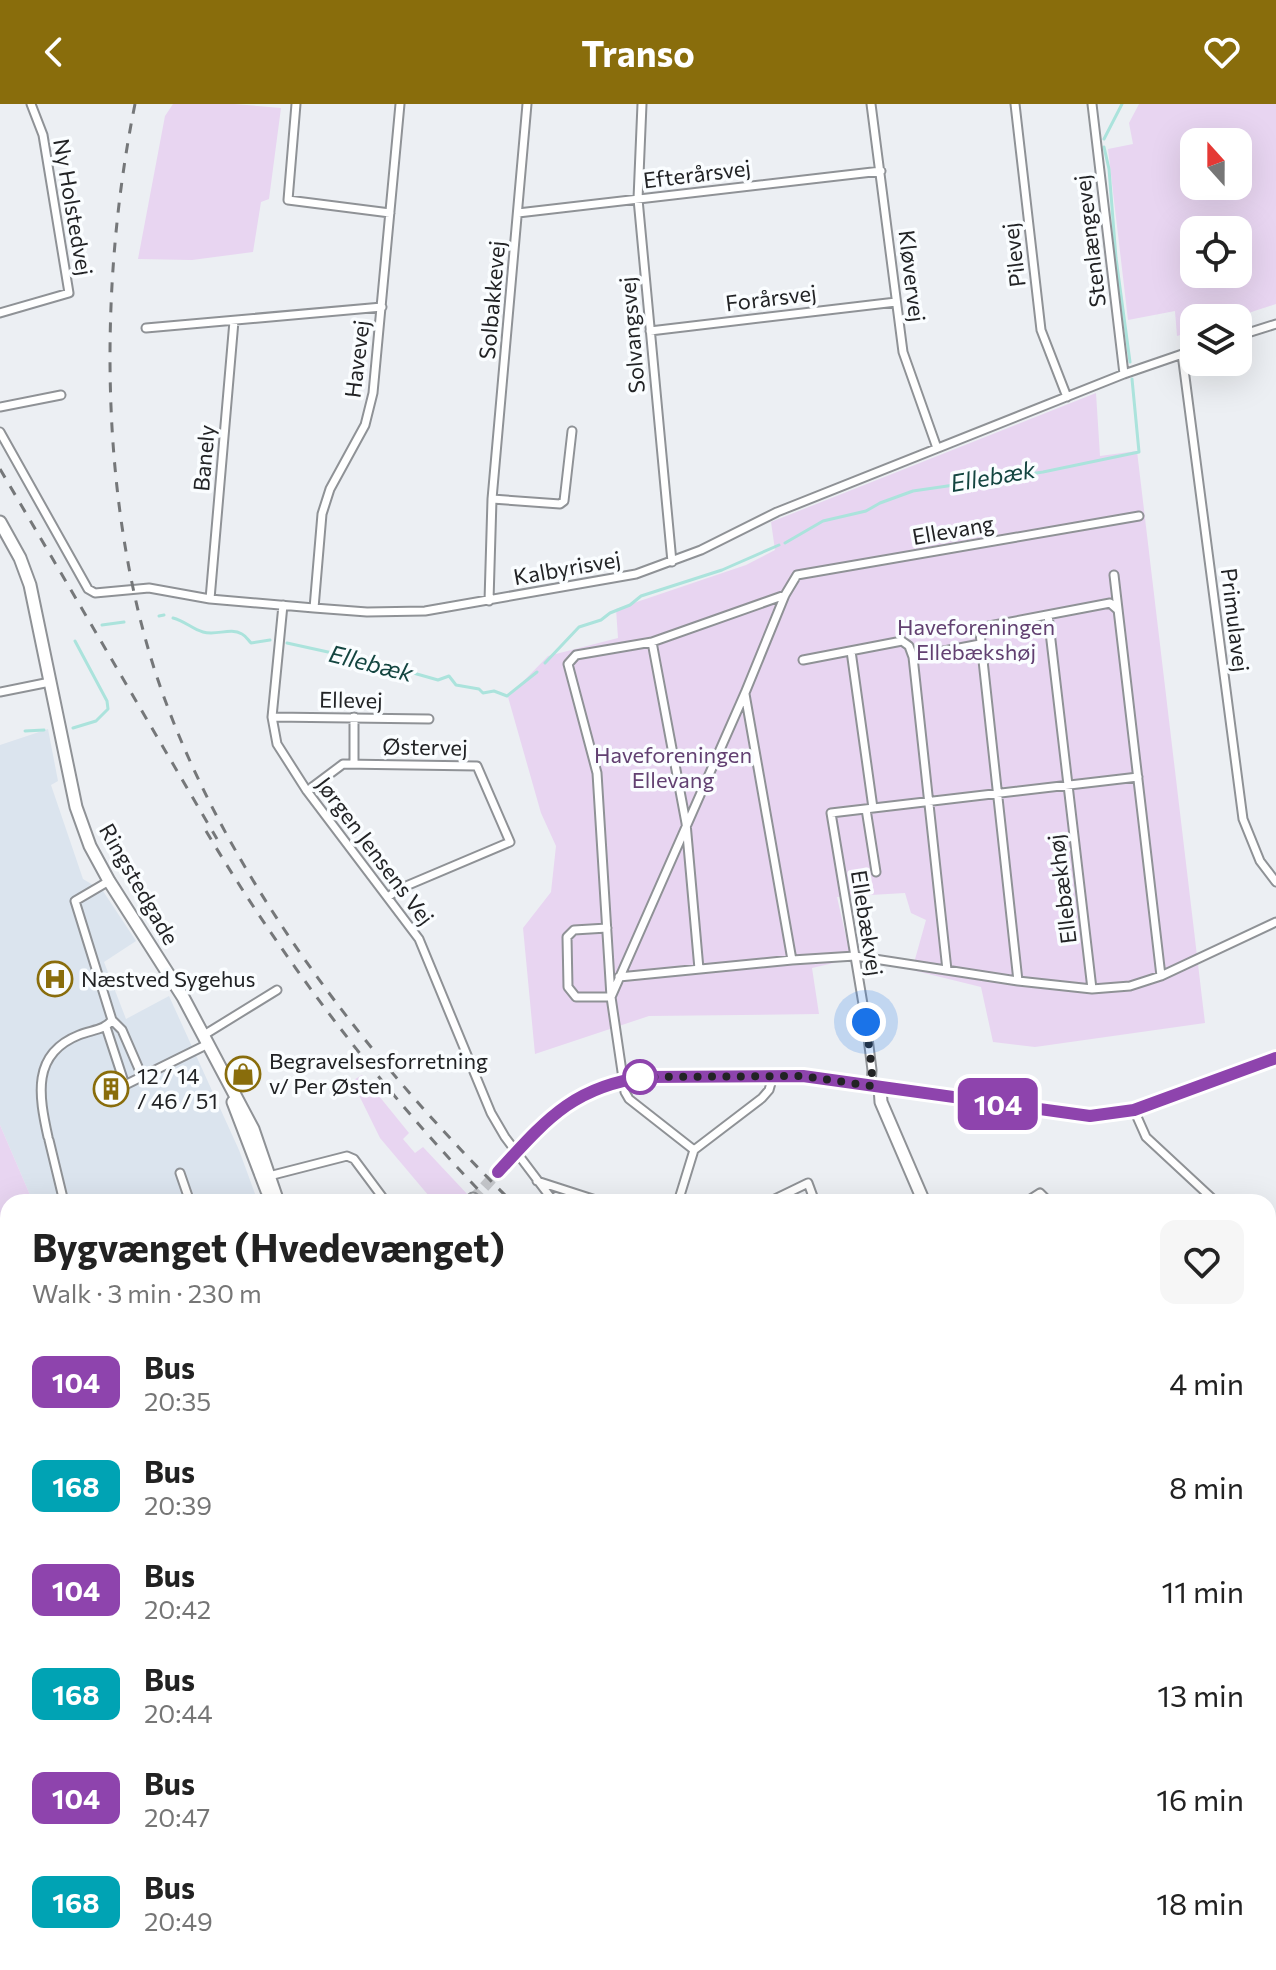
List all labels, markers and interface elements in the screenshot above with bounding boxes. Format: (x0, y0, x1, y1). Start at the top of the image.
icon: back (32, 30, 76, 74)
text: Transo (581, 30, 695, 74)
icon: heart (1200, 30, 1244, 74)
north arrow (1180, 128, 1252, 200)
map controls (1180, 128, 1252, 376)
street label: Ny Holstedvej (48, 136, 99, 278)
street label: Efterårsvej (642, 154, 752, 193)
street label: Stenlængevej (1068, 173, 1111, 309)
button: locate (1180, 216, 1252, 288)
street label: Pilevej (996, 221, 1031, 289)
street label: Kløvervej (893, 228, 932, 323)
street label: Solbakkevej (473, 240, 510, 360)
street label: Solvangsvej (613, 276, 650, 394)
street label: Forårsvej (724, 279, 818, 316)
button: layers (1180, 304, 1252, 376)
street label: Havevej (338, 319, 375, 399)
street label: Banely (187, 423, 220, 492)
water label: Ellebæk (948, 454, 1039, 497)
street label: Ellevang (910, 509, 996, 550)
street label: Kalbyrisvej (511, 545, 623, 590)
street label: Primulavej (1216, 566, 1255, 674)
park label: Haveforeningen Ellebækshøj (897, 613, 1055, 665)
water label: Ellebæk (326, 638, 417, 687)
street label: Ellevej (319, 685, 383, 714)
street label: Østervej (382, 732, 468, 761)
park label: Haveforeningen Ellevang (594, 741, 752, 793)
street label: Jørgen Jensens Vej (311, 771, 440, 930)
street label: Ringstedgade (94, 818, 185, 949)
street label: Ellebækhøj (1041, 833, 1082, 945)
street label: Ellebækvej (846, 868, 889, 978)
hospital icon: Næstved Sygehus (36, 960, 74, 998)
place label: Næstved Sygehus (81, 965, 256, 992)
your location (846, 1002, 886, 1042)
place label: Begravelsesforretning v/ Per Østen (269, 1047, 488, 1099)
shop icon: Begravelsesforretning v/ Per Østen (224, 1055, 262, 1093)
unlabelled marker (623, 1060, 657, 1094)
place label: 12 / 14 / 46 / 51 (137, 1062, 218, 1114)
building icon: 12 / 14 / 46 / 51 (92, 1070, 130, 1108)
line badge: 104 (952, 1078, 1044, 1130)
text: 104 (974, 1087, 1022, 1121)
button: heart (1160, 1220, 1244, 1304)
text: Bygvænget (Hvedevænget) (32, 1223, 505, 1270)
text: Walk · 3 min · 230 m (32, 1277, 262, 1308)
text: Bus (144, 1348, 195, 1385)
text: 4 min (1169, 1364, 1244, 1401)
text: 104 (52, 1365, 100, 1399)
text: 20:35 (144, 1385, 211, 1416)
text: Bus (144, 1452, 195, 1489)
text: 8 min (1169, 1468, 1244, 1505)
text: 168 (52, 1469, 100, 1503)
text: 20:39 (144, 1489, 212, 1520)
text: Bus (144, 1556, 195, 1593)
text: 11 min (1162, 1572, 1244, 1609)
text: 104 (52, 1573, 100, 1607)
text: 20:42 (144, 1593, 211, 1624)
text: Bus (144, 1660, 195, 1697)
text: 13 min (1157, 1676, 1244, 1713)
text: 168 (52, 1677, 100, 1711)
text: 20:44 (144, 1697, 213, 1728)
text: Bus (144, 1764, 195, 1801)
text: 16 min (1156, 1780, 1244, 1817)
text: 104 (52, 1781, 100, 1815)
text: 20:47 (144, 1801, 210, 1832)
text: Bus (144, 1868, 195, 1905)
text: 18 min (1156, 1884, 1244, 1921)
text: 168 (52, 1885, 100, 1919)
text: 20:49 (144, 1905, 213, 1936)

